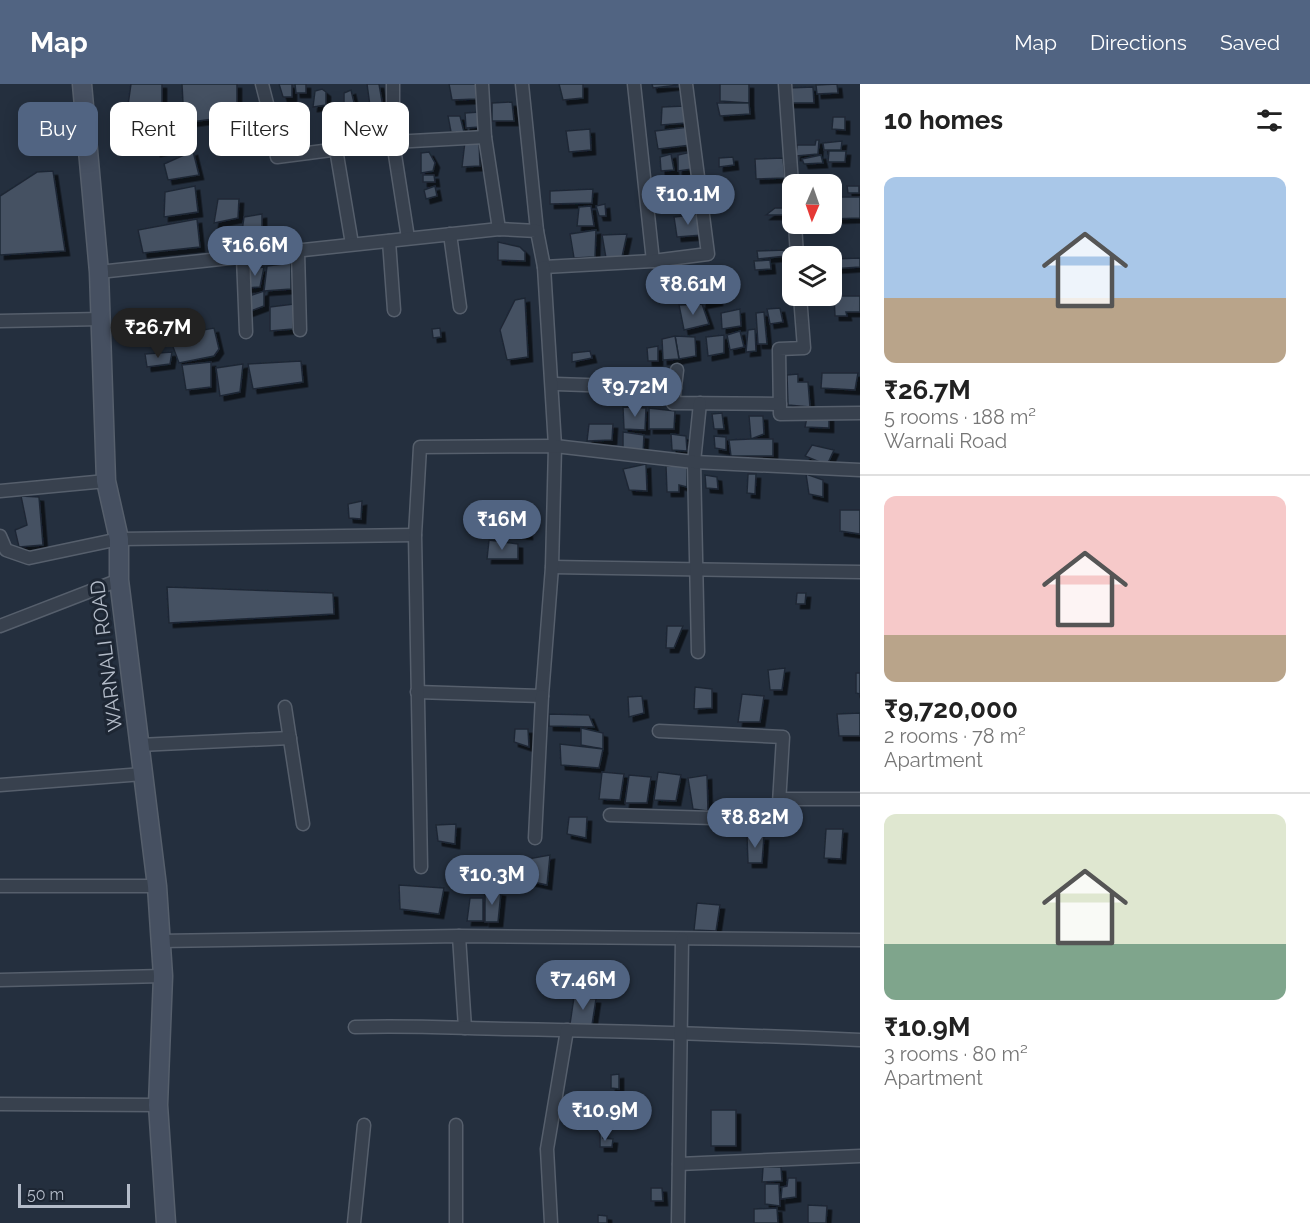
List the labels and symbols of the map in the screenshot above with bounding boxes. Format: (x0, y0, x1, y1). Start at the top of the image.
north arrow (782, 174, 842, 234)
pin: ₹10.1M (639, 175, 737, 226)
pin: ₹16.6M (206, 226, 304, 277)
pin: ₹8.61M (644, 265, 742, 316)
pin: ₹26.7M (109, 308, 207, 359)
pin: ₹9.72M (586, 367, 684, 418)
pin: ₹16M (466, 500, 538, 551)
street label: WARNALI ROAD (85, 579, 127, 733)
pin: ₹8.82M (706, 798, 804, 849)
pin: ₹10.3M (443, 855, 541, 906)
pin: ₹7.46M (534, 960, 632, 1011)
pin: ₹10.9M (556, 1091, 654, 1142)
scale bar (18, 1181, 130, 1208)

